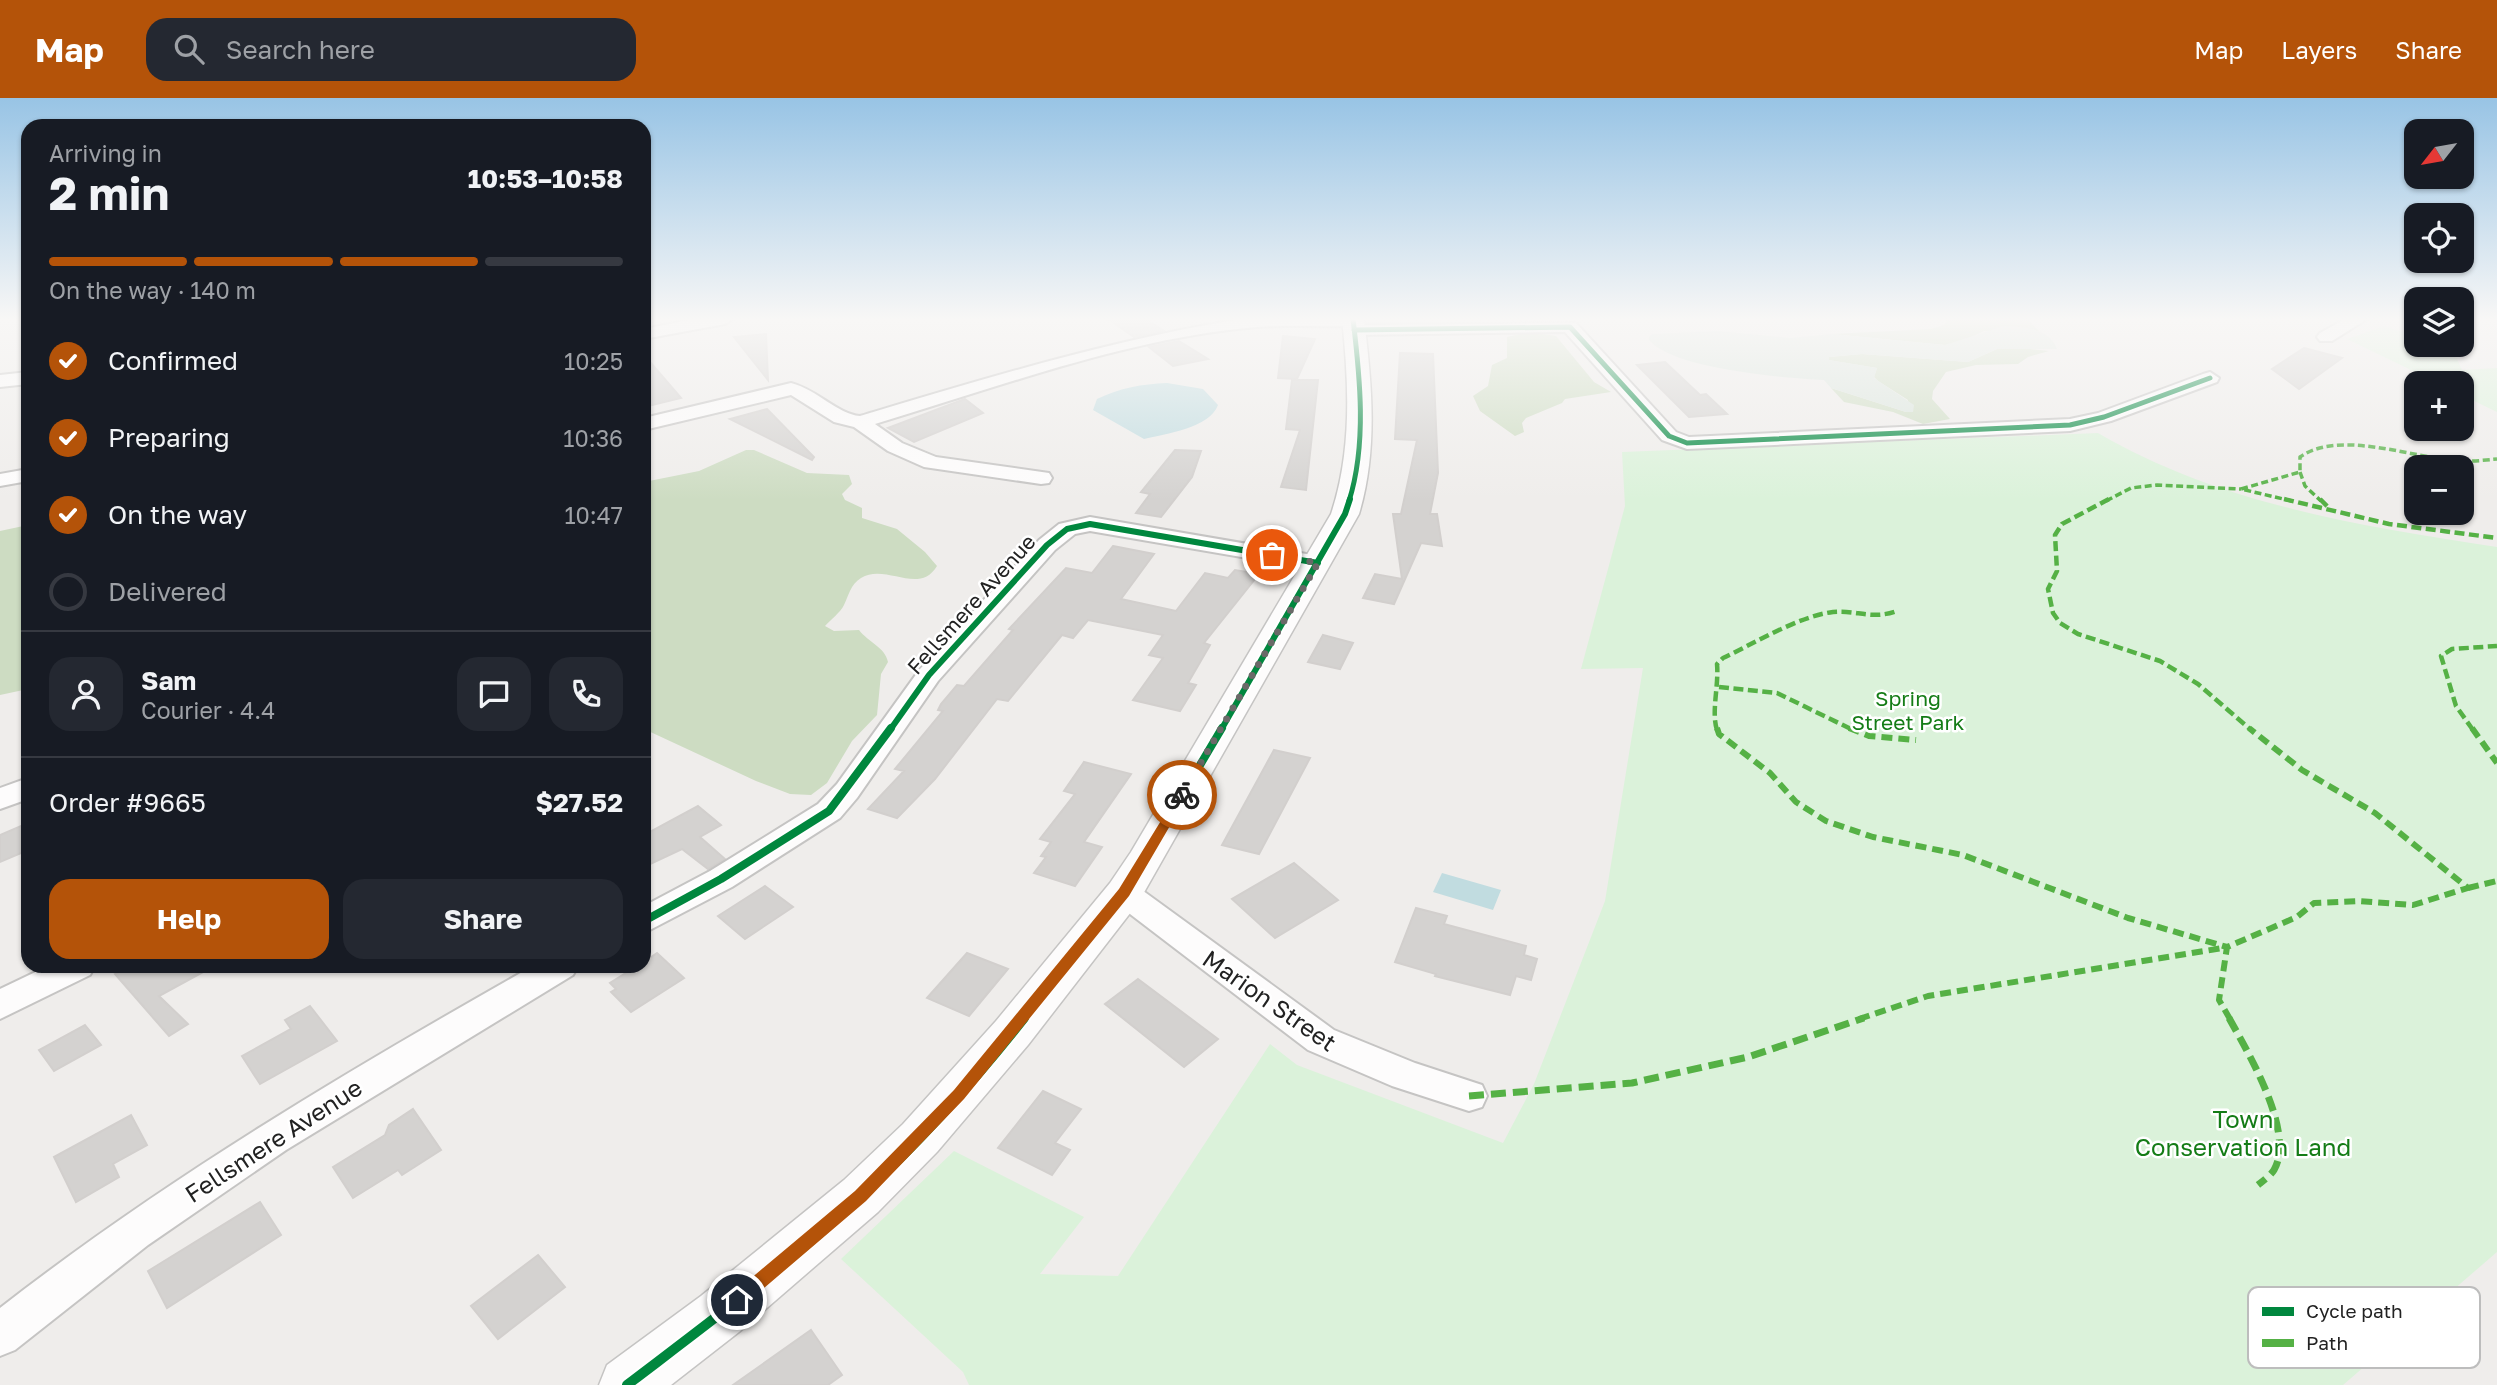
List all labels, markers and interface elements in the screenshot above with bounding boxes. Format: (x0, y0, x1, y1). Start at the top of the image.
search box (146, 18, 636, 81)
text: Map (35, 30, 104, 69)
icon: search (170, 30, 208, 68)
text: Search here (226, 34, 375, 65)
text: Map (2194, 35, 2243, 64)
text: Layers (2281, 35, 2357, 64)
text: Share (2395, 35, 2462, 64)
north arrow (2404, 119, 2474, 189)
map controls (2404, 119, 2474, 525)
text: Arriving in (49, 139, 162, 167)
text: 10:53–10:58 (468, 163, 623, 194)
text: 2 min (49, 165, 169, 220)
button: locate (2404, 203, 2474, 273)
text: On the way · 140 m (49, 276, 256, 304)
button: layers (2404, 287, 2474, 357)
icon: check (49, 342, 87, 380)
text: Confirmed (108, 345, 238, 376)
text: 10:25 (564, 347, 623, 375)
button: + (2404, 371, 2474, 441)
icon: check (49, 419, 87, 457)
text: Preparing (108, 422, 230, 453)
text: 10:36 (563, 424, 623, 452)
button: − (2404, 455, 2474, 525)
icon: check (49, 496, 87, 534)
text: On the way (108, 499, 247, 530)
text: 10:47 (564, 501, 623, 529)
pin (1242, 525, 1302, 585)
street label: Fellsmere Avenue (901, 529, 1041, 679)
icon: bag (1253, 536, 1291, 574)
text: Delivered (108, 576, 227, 607)
button: person (49, 657, 123, 731)
button: chat (457, 657, 531, 731)
button: phone (549, 657, 623, 731)
text: Sam (141, 665, 196, 696)
park label: Spring Street Park (1852, 685, 1965, 735)
text: Courier · 4.4 (141, 696, 275, 724)
courier (1147, 760, 1217, 830)
icon: bike (1163, 776, 1201, 814)
text: Order #9665 (49, 787, 206, 818)
text: $27.52 (536, 787, 623, 818)
button: Help (49, 879, 329, 959)
button: Share (343, 879, 623, 959)
street label: Marion Street (1198, 943, 1342, 1057)
street label: Fellsmere Avenue (179, 1072, 367, 1208)
park label: Town Conservation Land (2135, 1104, 2351, 1161)
pin (707, 1270, 767, 1330)
icon: home (718, 1281, 756, 1319)
legend (2248, 1287, 2480, 1368)
text: Cycle path (2306, 1299, 2403, 1322)
text: Path (2306, 1331, 2348, 1354)

